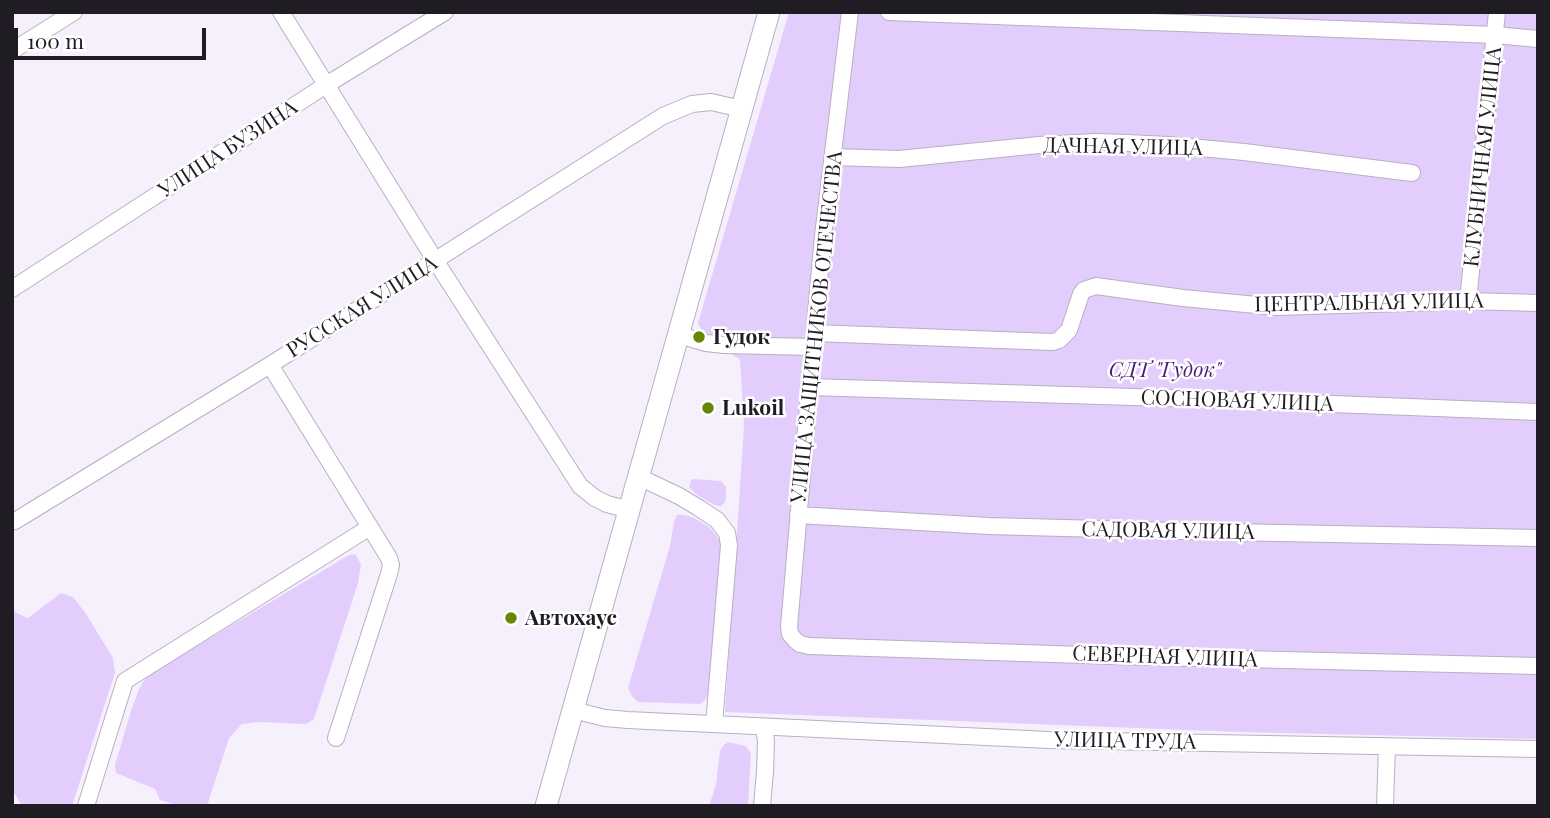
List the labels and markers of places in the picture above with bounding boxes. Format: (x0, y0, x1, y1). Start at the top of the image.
place label: Гудок (713, 324, 770, 350)
marker: Гудок (691, 329, 707, 345)
place label: Lukoil (722, 395, 784, 421)
marker: Lukoil (700, 400, 716, 416)
place label: Автохаус (525, 605, 617, 631)
marker: Автохаус (503, 610, 519, 626)

